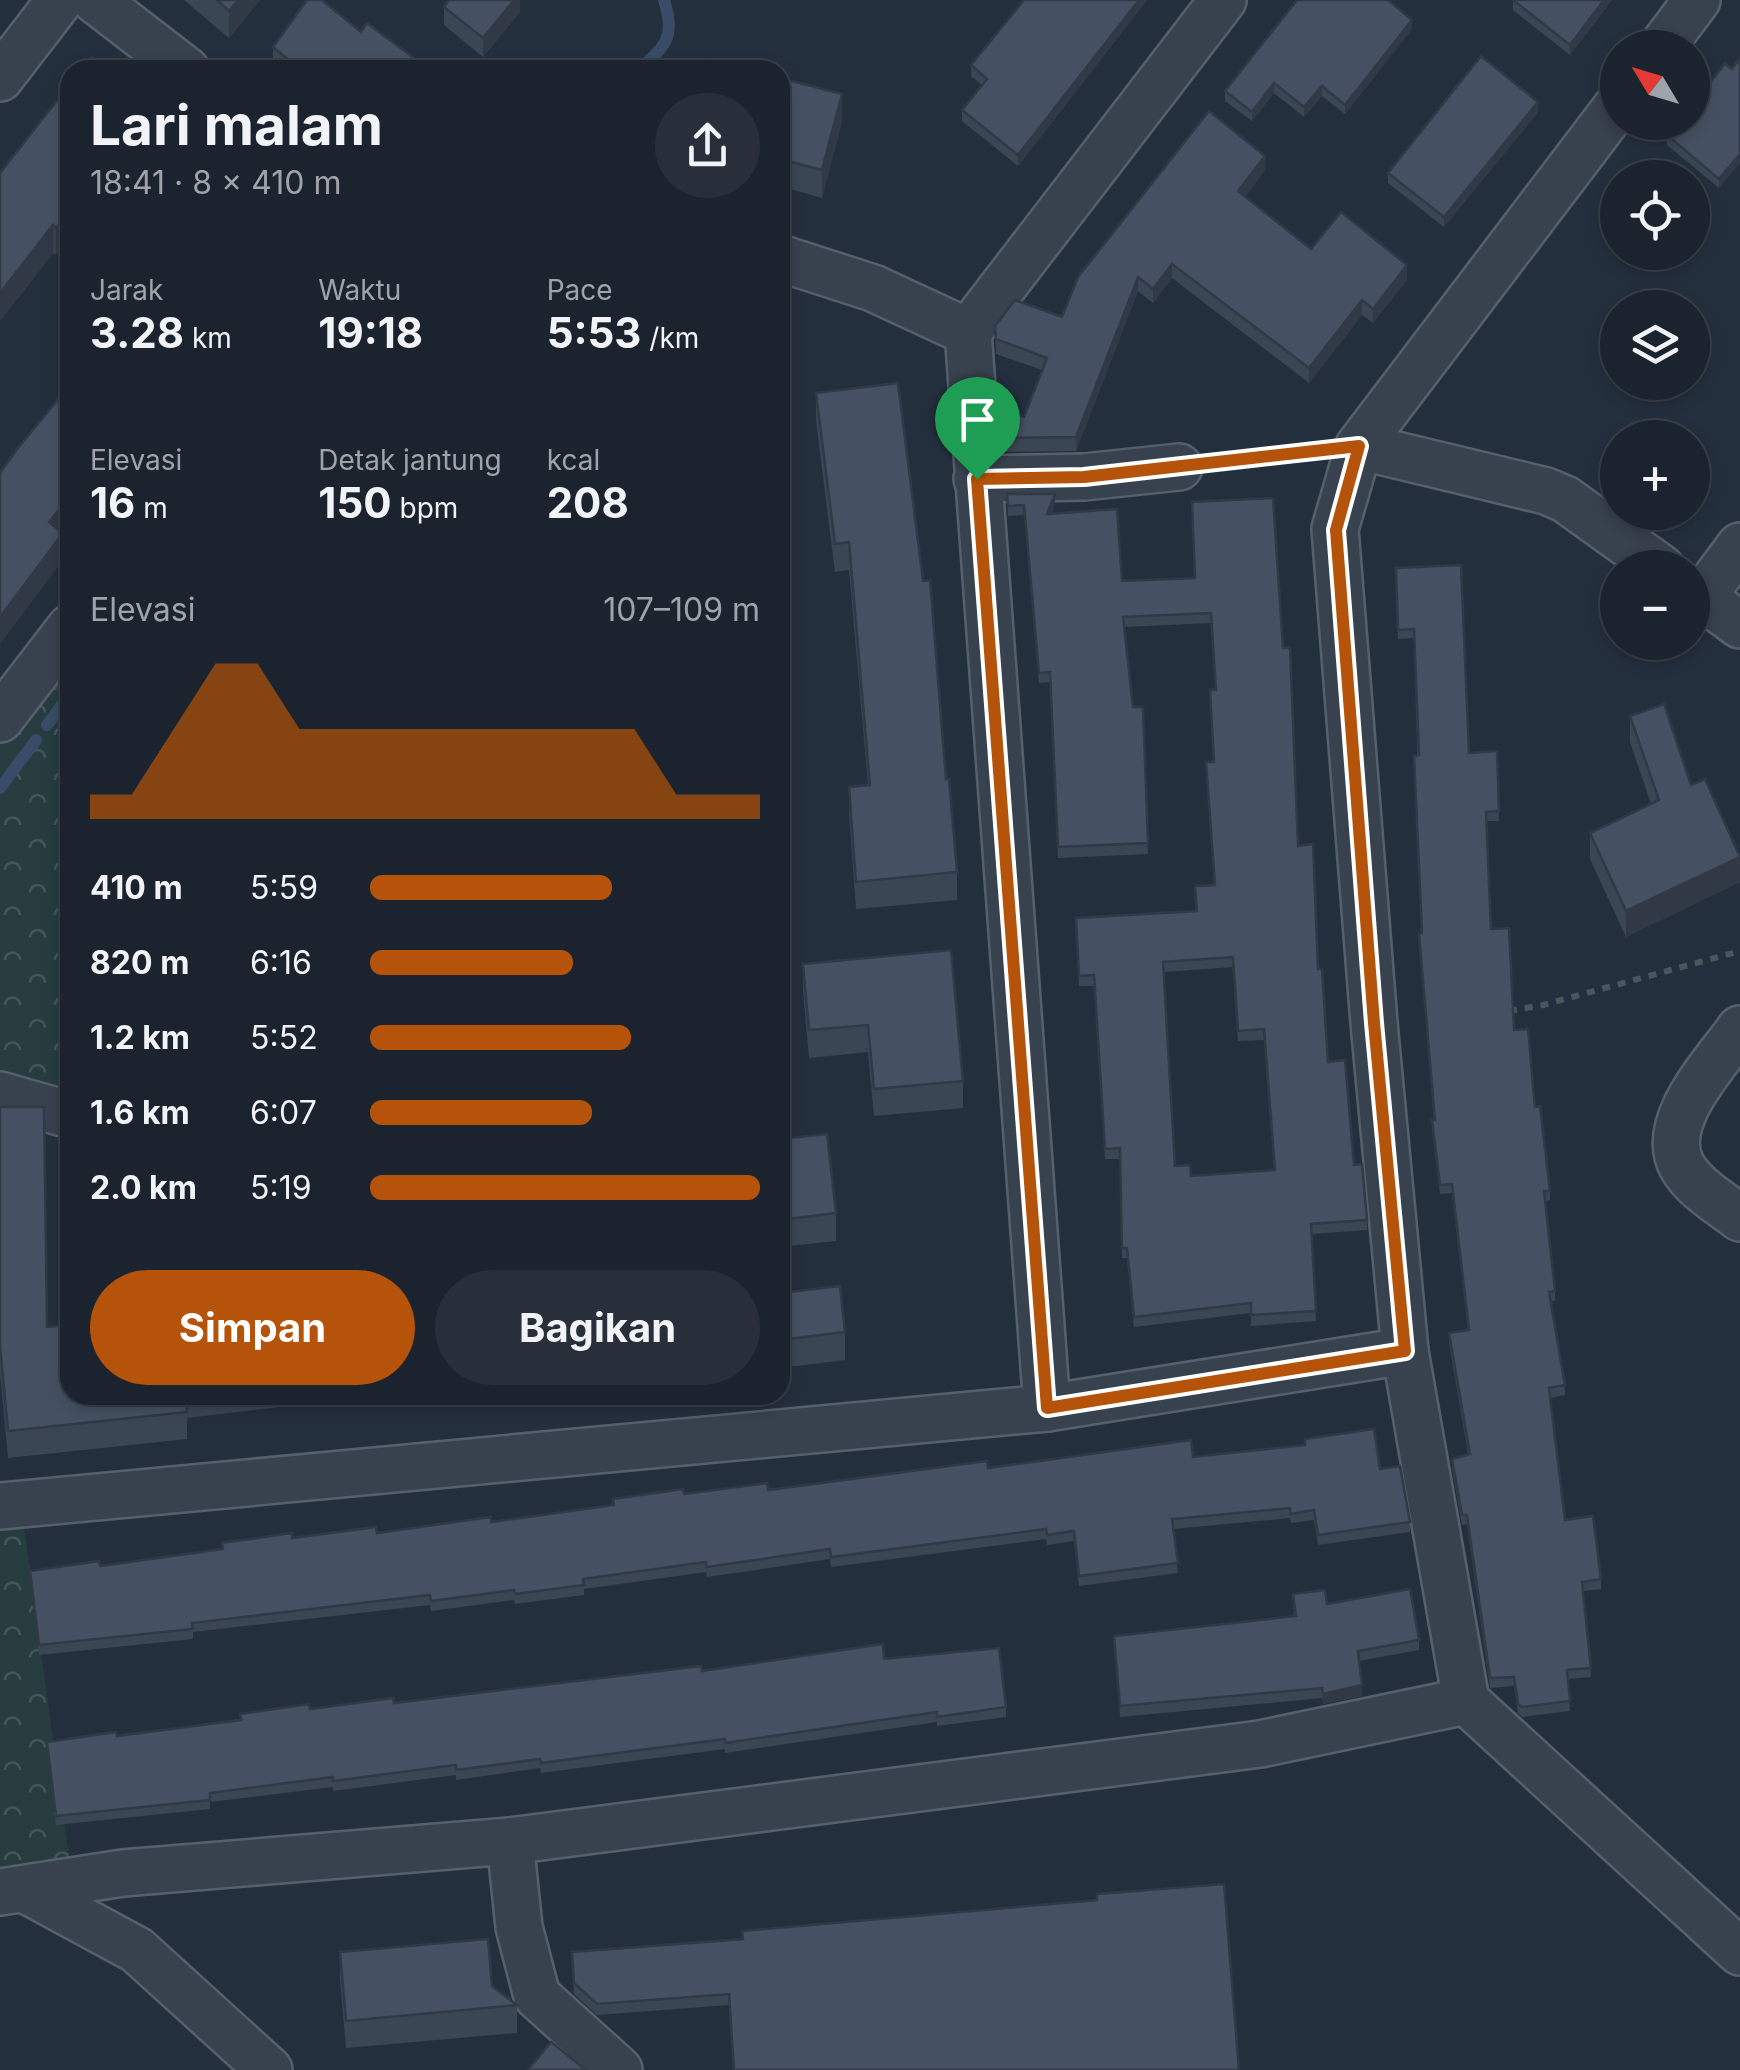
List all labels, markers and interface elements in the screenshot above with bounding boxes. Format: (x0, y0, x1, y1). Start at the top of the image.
north arrow (1600, 30, 1710, 140)
map controls (1600, 30, 1710, 660)
text: Lari malam (90, 92, 383, 158)
button: share (655, 93, 760, 198)
button: locate (1600, 160, 1710, 270)
text: 18:41 · 8 × 410 m (90, 163, 342, 202)
text: Jarak (90, 273, 163, 307)
text: Waktu (318, 273, 401, 307)
text: Pace (547, 273, 613, 307)
button: layers (1600, 290, 1710, 400)
text: 3.28 (90, 307, 184, 358)
text: 19:18 (318, 307, 423, 358)
text: 5:53 (547, 307, 641, 358)
text: km (184, 321, 232, 355)
text: /km (641, 321, 699, 355)
pin (935, 377, 1020, 480)
icon: arrive (950, 392, 1005, 447)
button: + (1600, 420, 1710, 530)
text: Elevasi (90, 443, 182, 477)
text: Detak jantung (318, 443, 502, 477)
text: kcal (547, 443, 600, 477)
text: 16 (90, 477, 135, 528)
text: 150 (318, 477, 392, 528)
text: 208 (547, 477, 629, 528)
text: m (135, 491, 168, 525)
text: bpm (392, 491, 458, 525)
button: − (1600, 550, 1710, 660)
text: Elevasi (90, 590, 195, 629)
text: 107–109 m (603, 590, 760, 629)
text: 410 m (90, 868, 183, 907)
text: 5:59 (250, 868, 318, 907)
text: 820 m (90, 943, 189, 982)
text: 6:16 (250, 943, 312, 982)
text: 1.2 km (90, 1018, 190, 1057)
text: 5:52 (250, 1018, 318, 1057)
text: 1.6 km (90, 1093, 190, 1132)
text: 6:07 (250, 1093, 317, 1132)
text: 2.0 km (90, 1168, 197, 1207)
text: 5:19 (250, 1168, 312, 1207)
button: Simpan (90, 1270, 415, 1385)
button: Bagikan (435, 1270, 760, 1385)

